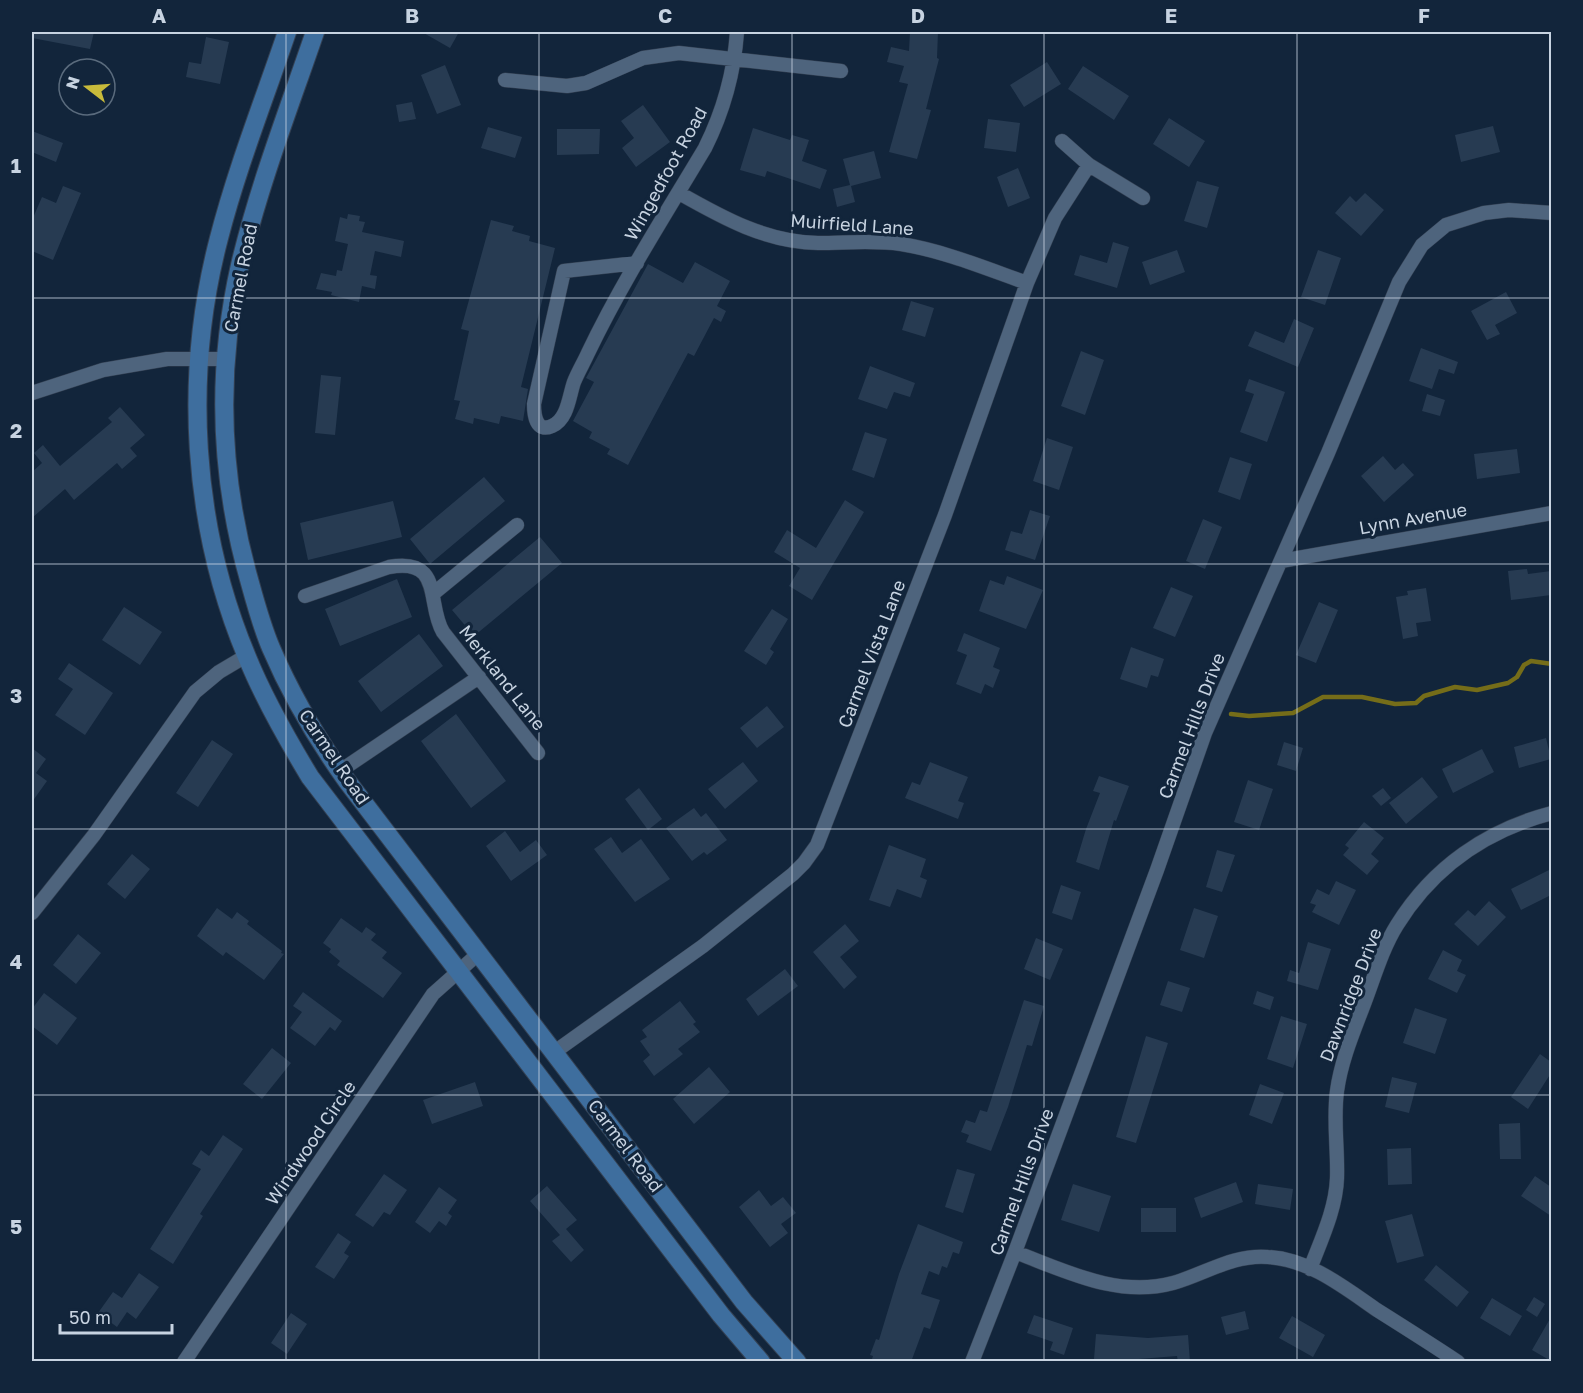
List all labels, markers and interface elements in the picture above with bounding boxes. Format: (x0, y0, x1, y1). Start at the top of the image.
text: A (152, 3, 166, 27)
text: B (405, 3, 419, 27)
text: C (658, 3, 672, 27)
text: D (911, 3, 925, 27)
text: E (1165, 3, 1177, 27)
text: F (1418, 3, 1430, 27)
north arrow (57, 57, 117, 117)
text: N (61, 74, 84, 91)
street label: Wingedfoot Road (619, 103, 711, 244)
text: 1 (11, 153, 21, 177)
street label: Muirfield Lane (790, 209, 915, 239)
street label: Carmel Road (219, 222, 261, 334)
text: 2 (10, 418, 22, 442)
street label: Lynn Avenue (1357, 498, 1468, 538)
street label: Carmel Vista Lane (833, 577, 909, 731)
street label: Merkland Lane (455, 620, 551, 735)
street label: Carmel Hills Drive (1153, 649, 1229, 802)
text: 3 (10, 683, 22, 707)
street label: Carmel Road (295, 705, 375, 808)
street label: Dawnridge Drive (1314, 925, 1386, 1065)
text: 4 (10, 949, 22, 973)
street label: Windwood Circle (260, 1076, 360, 1209)
street label: Carmel Road (584, 1095, 668, 1196)
street label: Carmel Hills Drive (984, 1105, 1058, 1258)
text: 5 (10, 1214, 22, 1238)
scale bar (60, 1297, 172, 1335)
text: 50 m (69, 1306, 111, 1328)

